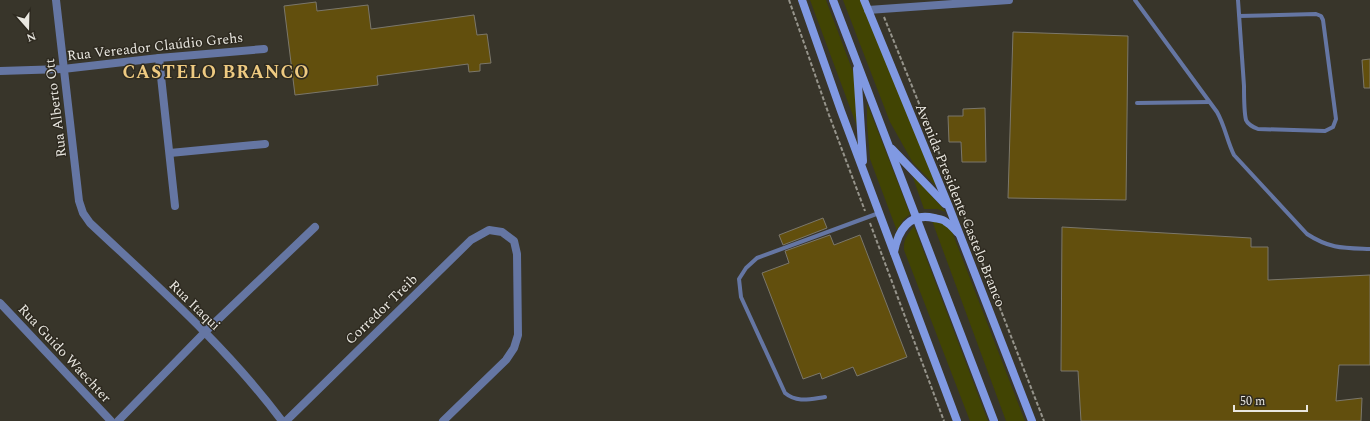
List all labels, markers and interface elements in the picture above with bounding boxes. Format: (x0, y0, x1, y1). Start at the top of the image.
north arrow (8, 8, 48, 48)
text: N (24, 27, 38, 46)
street label: Rua Vereador Claúdio Grehs (66, 27, 244, 66)
street label: Rua Alberto Ott (39, 57, 72, 159)
district label: CASTELO BRANCO (122, 59, 310, 86)
street label: Avenida Presidente Castelo Branco (910, 100, 1011, 310)
street label: Corredor Treib (340, 269, 422, 349)
street label: Rua Itaqui (164, 275, 225, 335)
street label: Rua Guido Waechter (13, 299, 116, 408)
scale bar (1234, 387, 1307, 413)
text: 50 m (1240, 392, 1265, 411)

